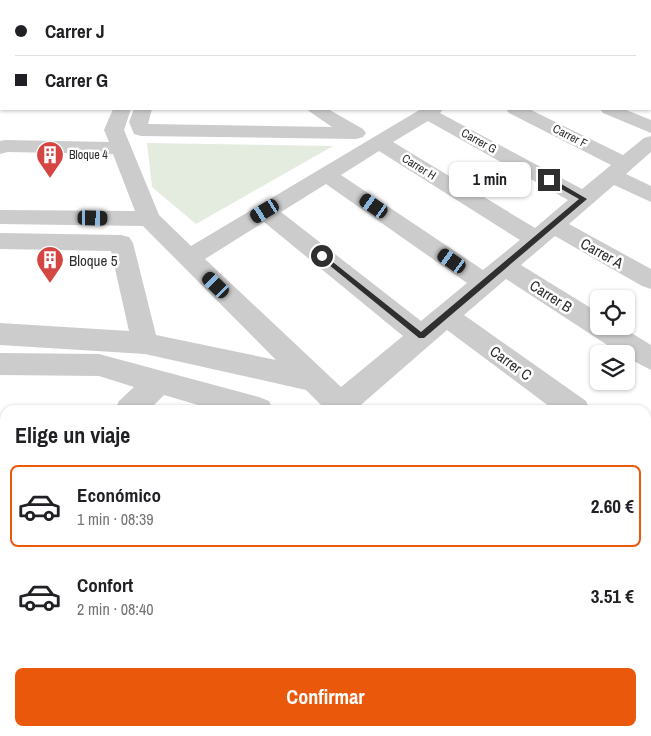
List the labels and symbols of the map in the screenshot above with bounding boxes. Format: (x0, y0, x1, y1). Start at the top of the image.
street label: Carrer F (550, 121, 590, 151)
street label: Carrer G (458, 125, 500, 157)
building icon: Bloque 4 (35, 140, 65, 179)
place label: Bloque 4 (69, 147, 108, 163)
street label: Carrer H (399, 150, 439, 184)
callout: 1 min (449, 162, 532, 198)
route end (538, 169, 560, 191)
car (357, 191, 390, 221)
car (248, 197, 281, 225)
car (77, 210, 108, 226)
street label: Carrer A (577, 233, 628, 274)
building icon: Bloque 5 (35, 245, 65, 284)
route start (311, 245, 333, 267)
car (435, 246, 468, 276)
place label: Bloque 5 (69, 250, 118, 271)
car (199, 269, 232, 301)
street label: Carrer B (526, 275, 576, 317)
street label: Carrer C (486, 341, 536, 385)

